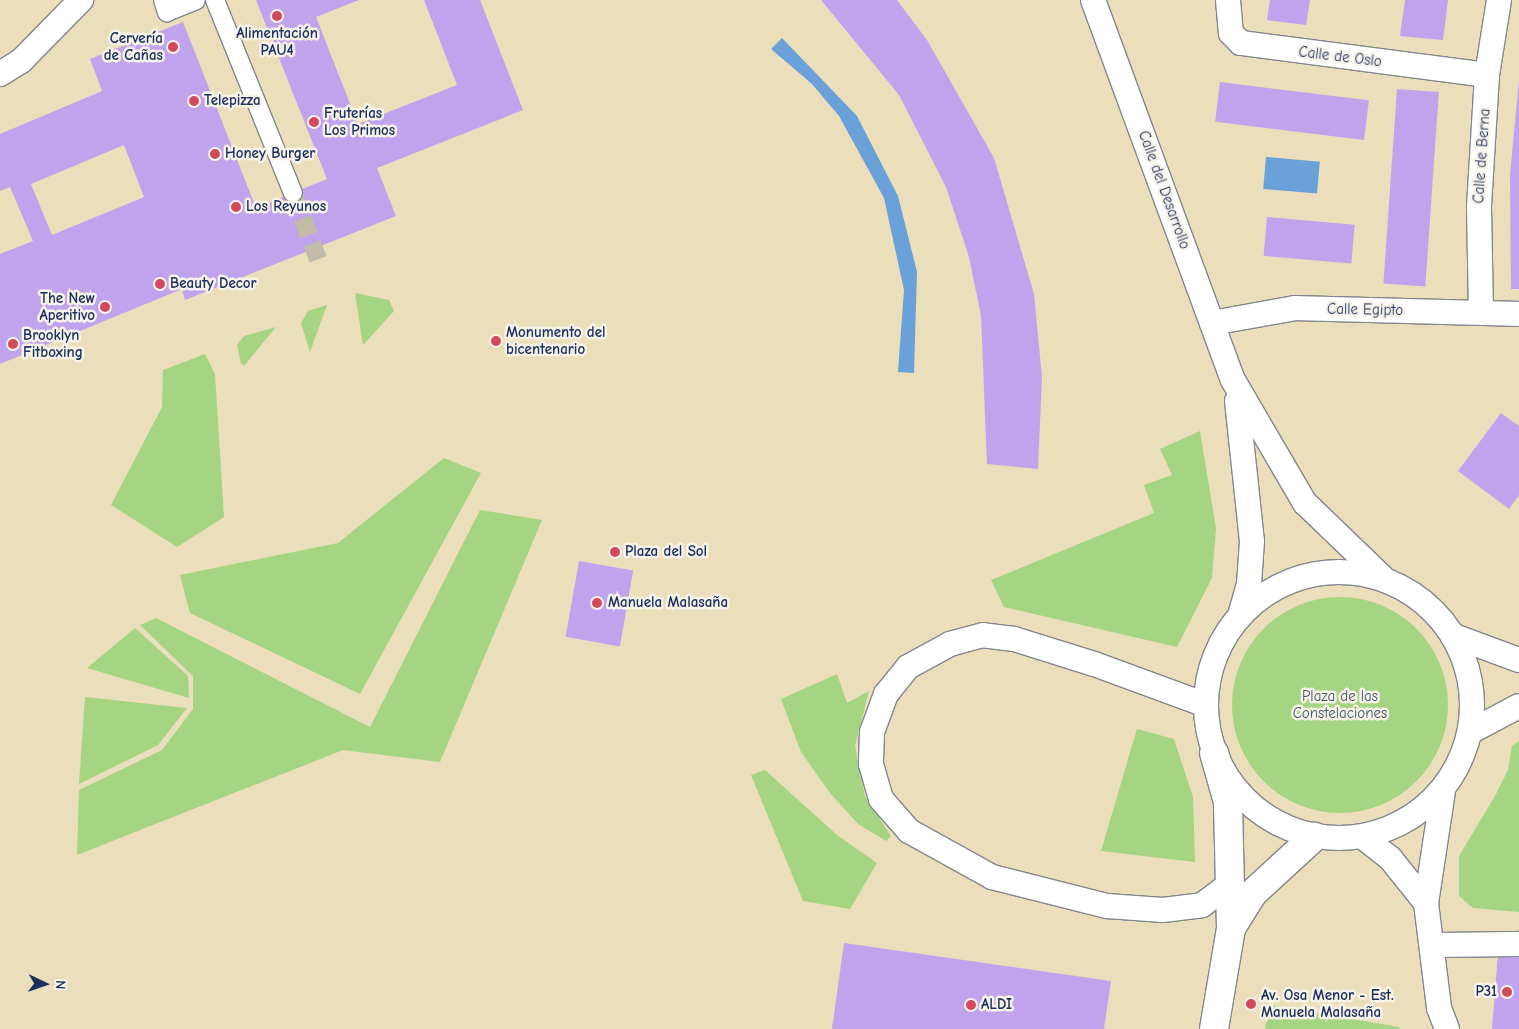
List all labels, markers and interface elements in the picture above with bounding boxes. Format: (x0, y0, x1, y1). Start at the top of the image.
marker: Alimentación PAU4 (271, 10, 283, 22)
place label: Alimentación PAU4 (236, 24, 318, 59)
place label: Cervería de Cañas (104, 29, 163, 64)
marker: Cervería de Cañas (167, 41, 179, 53)
street label: Calle de Oslo (1297, 43, 1383, 71)
place label: Telepizza (204, 92, 261, 110)
marker: Telepizza (188, 95, 200, 107)
place label: Fruterías Los Primos (324, 104, 395, 139)
street label: Calle de Berna (1470, 108, 1494, 204)
marker: Fruterías Los Primos (308, 116, 320, 128)
street label: Calle del Desarrollo (1134, 128, 1194, 252)
place label: Honey Burger (225, 145, 315, 163)
marker: Honey Burger (209, 148, 221, 160)
place label: Los Reyunos (246, 198, 326, 216)
marker: Los Reyunos (230, 201, 242, 213)
place label: Beauty Decor (170, 275, 257, 293)
marker: Beauty Decor (154, 278, 166, 290)
place label: The New Aperitivo (39, 289, 95, 324)
street label: Calle Egipto (1327, 300, 1403, 320)
marker: The New Aperitivo (99, 301, 111, 313)
place label: Monumento del bicentenario (506, 323, 606, 358)
place label: Brooklyn Fitboxing (23, 326, 83, 361)
marker: Monumento del bicentenario (490, 335, 502, 347)
marker: Brooklyn Fitboxing (7, 338, 19, 350)
place label: Plaza del Sol (625, 543, 707, 561)
marker: Plaza del Sol (609, 546, 621, 558)
place label: Manuela Malasaña (608, 594, 728, 612)
marker: Manuela Malasaña (590, 596, 604, 610)
park label: Plaza de las Constelaciones (1293, 687, 1387, 722)
north arrow (20, 959, 70, 1009)
text: N (52, 980, 69, 990)
place label: P31 (1475, 983, 1497, 1001)
place label: Av. Osa Menor - Est. Manuela Malasaña (1261, 986, 1394, 1021)
marker: P31 (1501, 986, 1513, 998)
place label: ALDI (981, 996, 1012, 1014)
marker: Av. Osa Menor - Est. Manuela Malasaña (1245, 998, 1257, 1010)
marker: ALDI (965, 999, 977, 1011)

